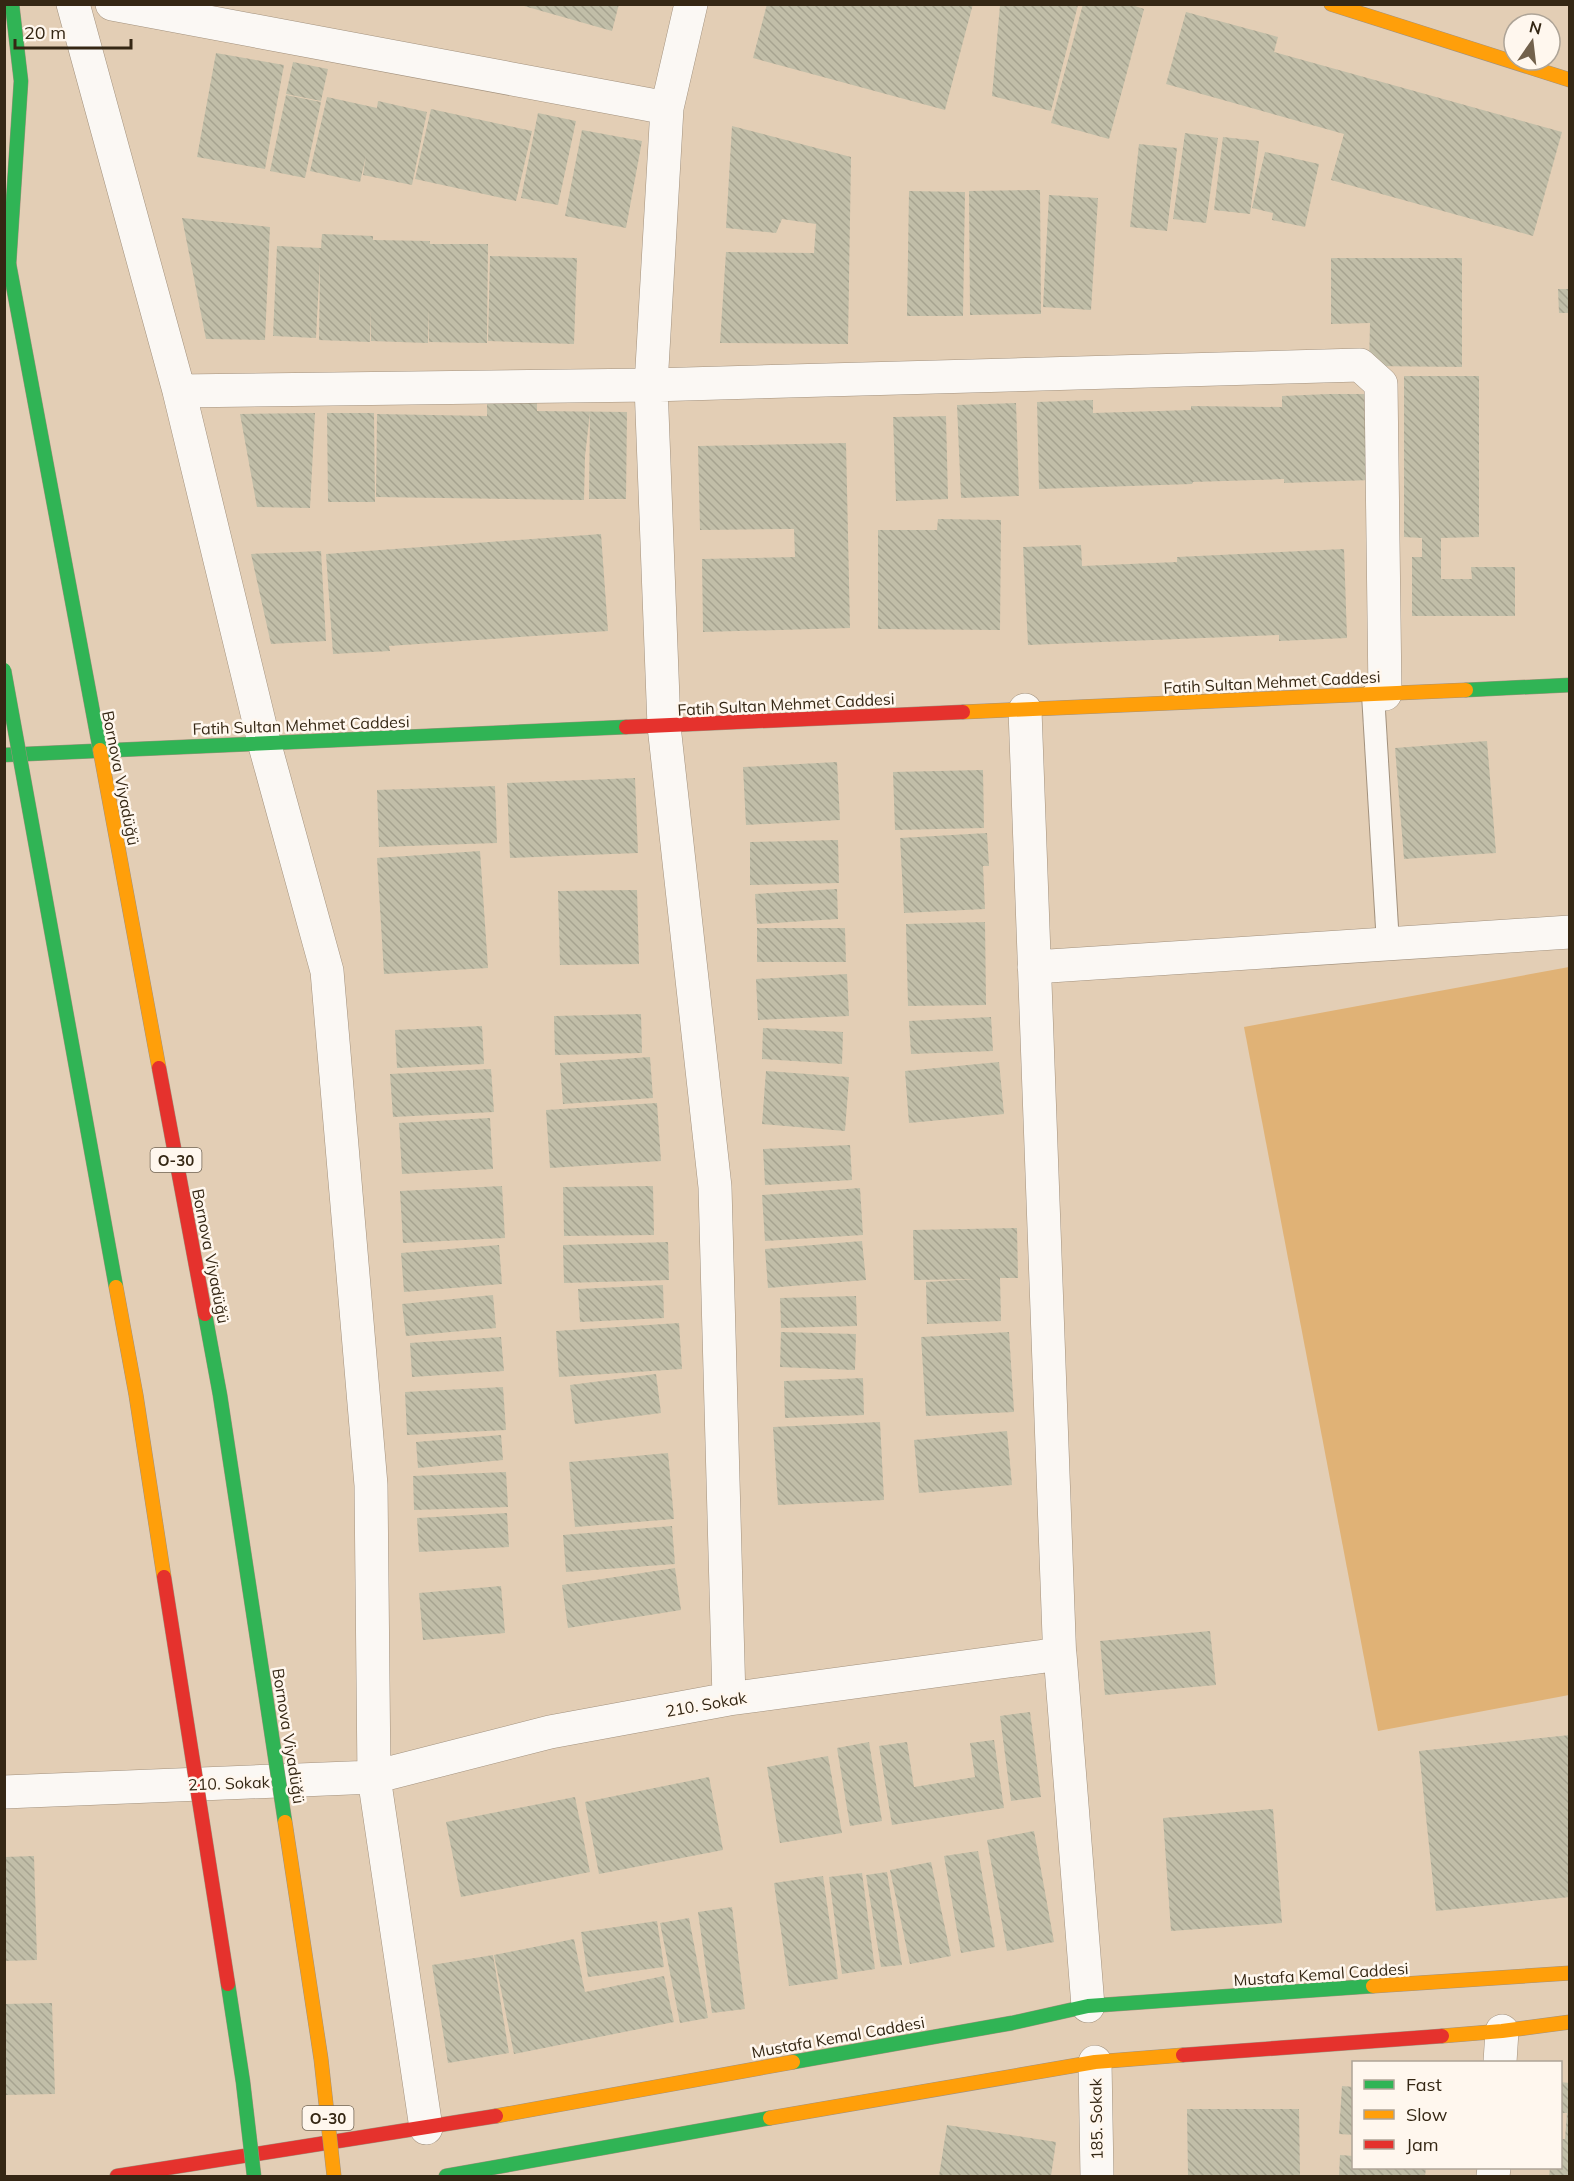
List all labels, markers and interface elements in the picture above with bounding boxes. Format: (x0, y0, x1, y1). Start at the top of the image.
scale bar (15, 12, 130, 50)
north arrow (1502, 12, 1562, 72)
text: N (1527, 16, 1544, 39)
text: 20 m (24, 21, 66, 44)
street label: Fatih Sultan Mehmet Caddesi (1163, 666, 1381, 698)
street label: Fatih Sultan Mehmet Caddesi (677, 688, 895, 720)
street label: Bornova Viyadüğü (98, 709, 144, 847)
street label: Fatih Sultan Mehmet Caddesi (192, 711, 410, 739)
road number: O-30 (150, 1148, 201, 1172)
street label: Bornova Viyadüğü (188, 1187, 234, 1325)
street label: Bornova Viyadüğü (268, 1667, 310, 1805)
street label: 210. Sokak (664, 1687, 749, 1721)
street label: 210. Sokak (188, 1772, 271, 1794)
street label: Mustafa Kemal Caddesi (1233, 1958, 1409, 1990)
street label: Mustafa Kemal Caddesi (750, 2012, 926, 2062)
legend (1352, 2061, 1562, 2169)
text: Fast (1406, 2073, 1442, 2096)
street label: 185. Sokak (1085, 2077, 1107, 2160)
text: Slow (1406, 2103, 1448, 2126)
road number: O-30 (302, 2106, 354, 2130)
text: Jam (1406, 2133, 1439, 2156)

